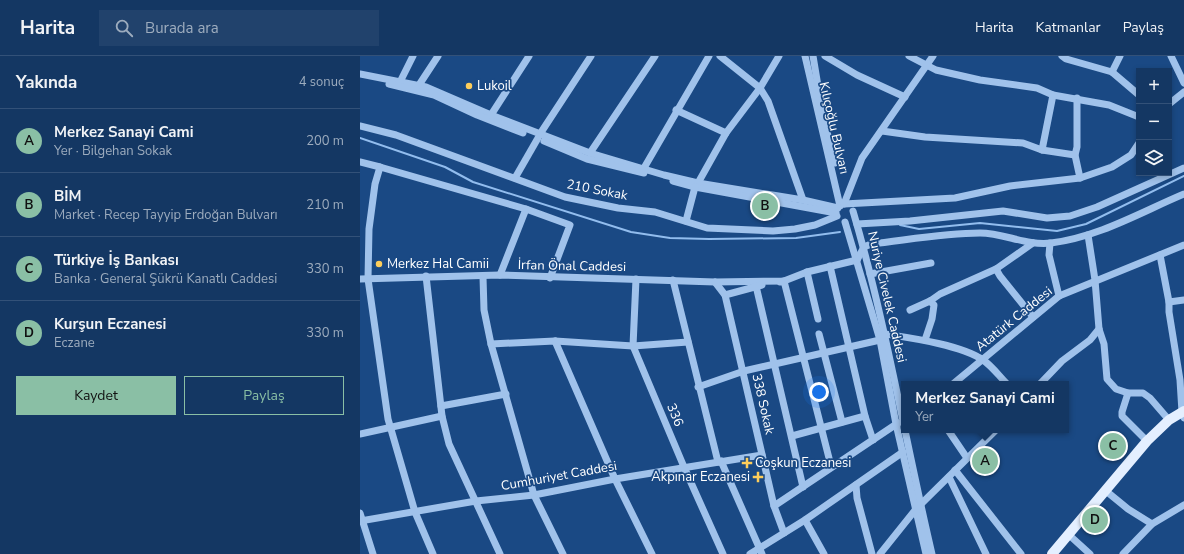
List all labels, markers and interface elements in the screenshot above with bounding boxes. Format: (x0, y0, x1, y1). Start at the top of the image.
search box (99, 10, 379, 46)
text: Harita (20, 15, 75, 41)
icon: search (113, 17, 135, 39)
text: Burada ara (145, 18, 219, 38)
text: Harita (975, 18, 1014, 37)
text: Katmanlar (1036, 18, 1101, 37)
text: Paylaş (1123, 18, 1164, 37)
map controls (1136, 68, 1172, 176)
button: + (1136, 68, 1172, 104)
text: Yakında (16, 71, 77, 94)
text: 4 sonuç (299, 73, 344, 91)
place label: Lukoil (477, 77, 512, 95)
street label: Kılıçoğlu Bulvarı (815, 80, 853, 176)
marker: Lukoil (464, 81, 474, 91)
button: − (1136, 104, 1172, 140)
text: Merkez Sanayi Cami (54, 122, 194, 142)
text: A (24, 132, 34, 150)
text: 200 m (306, 132, 344, 150)
button: layers (1136, 140, 1172, 176)
text: Yer · Bilgehan Sokak (54, 142, 172, 160)
street label: 210 Sokak (565, 175, 630, 205)
text: BİM (54, 186, 82, 206)
pin: B (752, 191, 778, 221)
text: B (25, 196, 33, 214)
text: 210 m (306, 196, 344, 214)
text: Market · Recep Tayyip Erdoğan Bulvarı (54, 206, 278, 224)
street label: Nuriye Civelek Caddesi (863, 230, 911, 364)
text: Türkiye İş Bankası (54, 250, 179, 270)
place label: Merkez Hal Camii (387, 255, 489, 273)
street label: İrfan Önal Caddesi (518, 255, 626, 276)
marker: Merkez Hal Camii (374, 259, 384, 269)
text: C (25, 260, 33, 278)
text: 330 m (306, 260, 344, 278)
text: Banka · General Şükrü Kanatlı Caddesi (54, 270, 277, 288)
street label: Atatürk Caddesi (972, 282, 1056, 356)
text: Kurşun Eczanesi (54, 314, 166, 334)
text: D (24, 324, 34, 342)
text: 330 m (306, 324, 344, 342)
text: Eczane (54, 334, 95, 352)
street label: 338 Sokak (747, 372, 779, 437)
button: Kaydet (16, 376, 176, 415)
button: Paylaş (184, 376, 344, 415)
popup (901, 381, 1069, 433)
your location (809, 382, 829, 402)
text: Merkez Sanayi Cami (915, 388, 1055, 408)
street label: 336 (662, 401, 688, 429)
text: Yer (915, 408, 934, 426)
pin: C (1100, 431, 1126, 461)
pin: A (972, 446, 998, 476)
place label: Coşkun Eczanesi (755, 454, 851, 472)
street label: Cumhuriyet Caddesi (500, 457, 618, 495)
marker: Coşkun Eczanesi (742, 458, 752, 468)
place label: Akpınar Eczanesi (651, 468, 750, 486)
marker: Akpınar Eczanesi (753, 472, 763, 482)
pin: D (1082, 505, 1108, 535)

